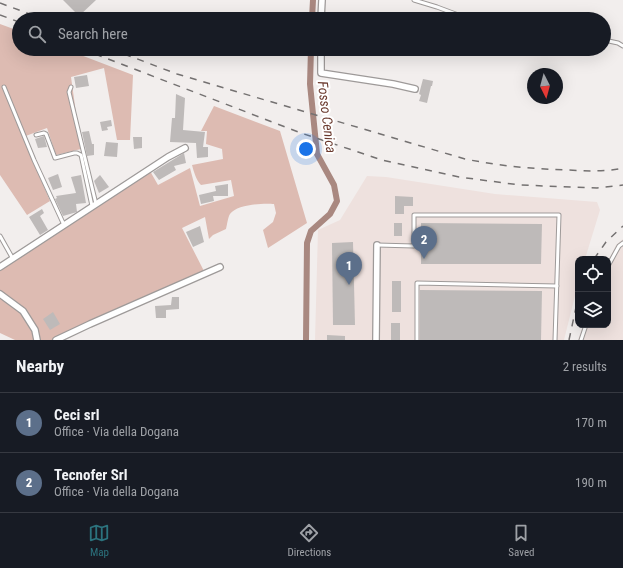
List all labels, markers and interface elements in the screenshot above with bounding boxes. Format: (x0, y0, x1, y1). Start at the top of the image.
search box (12, 12, 611, 56)
icon: search (26, 23, 48, 45)
text: Search here (58, 25, 128, 43)
north arrow (527, 68, 563, 104)
water label: Fosso Cenica (315, 80, 339, 154)
your location (296, 139, 316, 159)
pin: 2 (411, 226, 437, 259)
pin: 1 (336, 252, 362, 285)
map controls (575, 256, 611, 328)
button: locate (575, 256, 611, 292)
button: layers (575, 292, 611, 328)
text: Nearby (16, 356, 64, 376)
text: 2 results (563, 359, 607, 374)
text: Ceci srl (54, 406, 99, 424)
text: 1 (26, 415, 32, 430)
text: 170 m (575, 415, 607, 430)
text: Office · Via della Dogana (54, 424, 179, 439)
text: Tecnofer Srl (54, 466, 128, 484)
text: 2 (26, 475, 32, 490)
text: 190 m (575, 475, 607, 490)
text: Office · Via della Dogana (54, 484, 179, 499)
tab: Map (88, 522, 110, 559)
tab: Directions (287, 522, 331, 559)
tab: Saved (508, 522, 535, 559)

